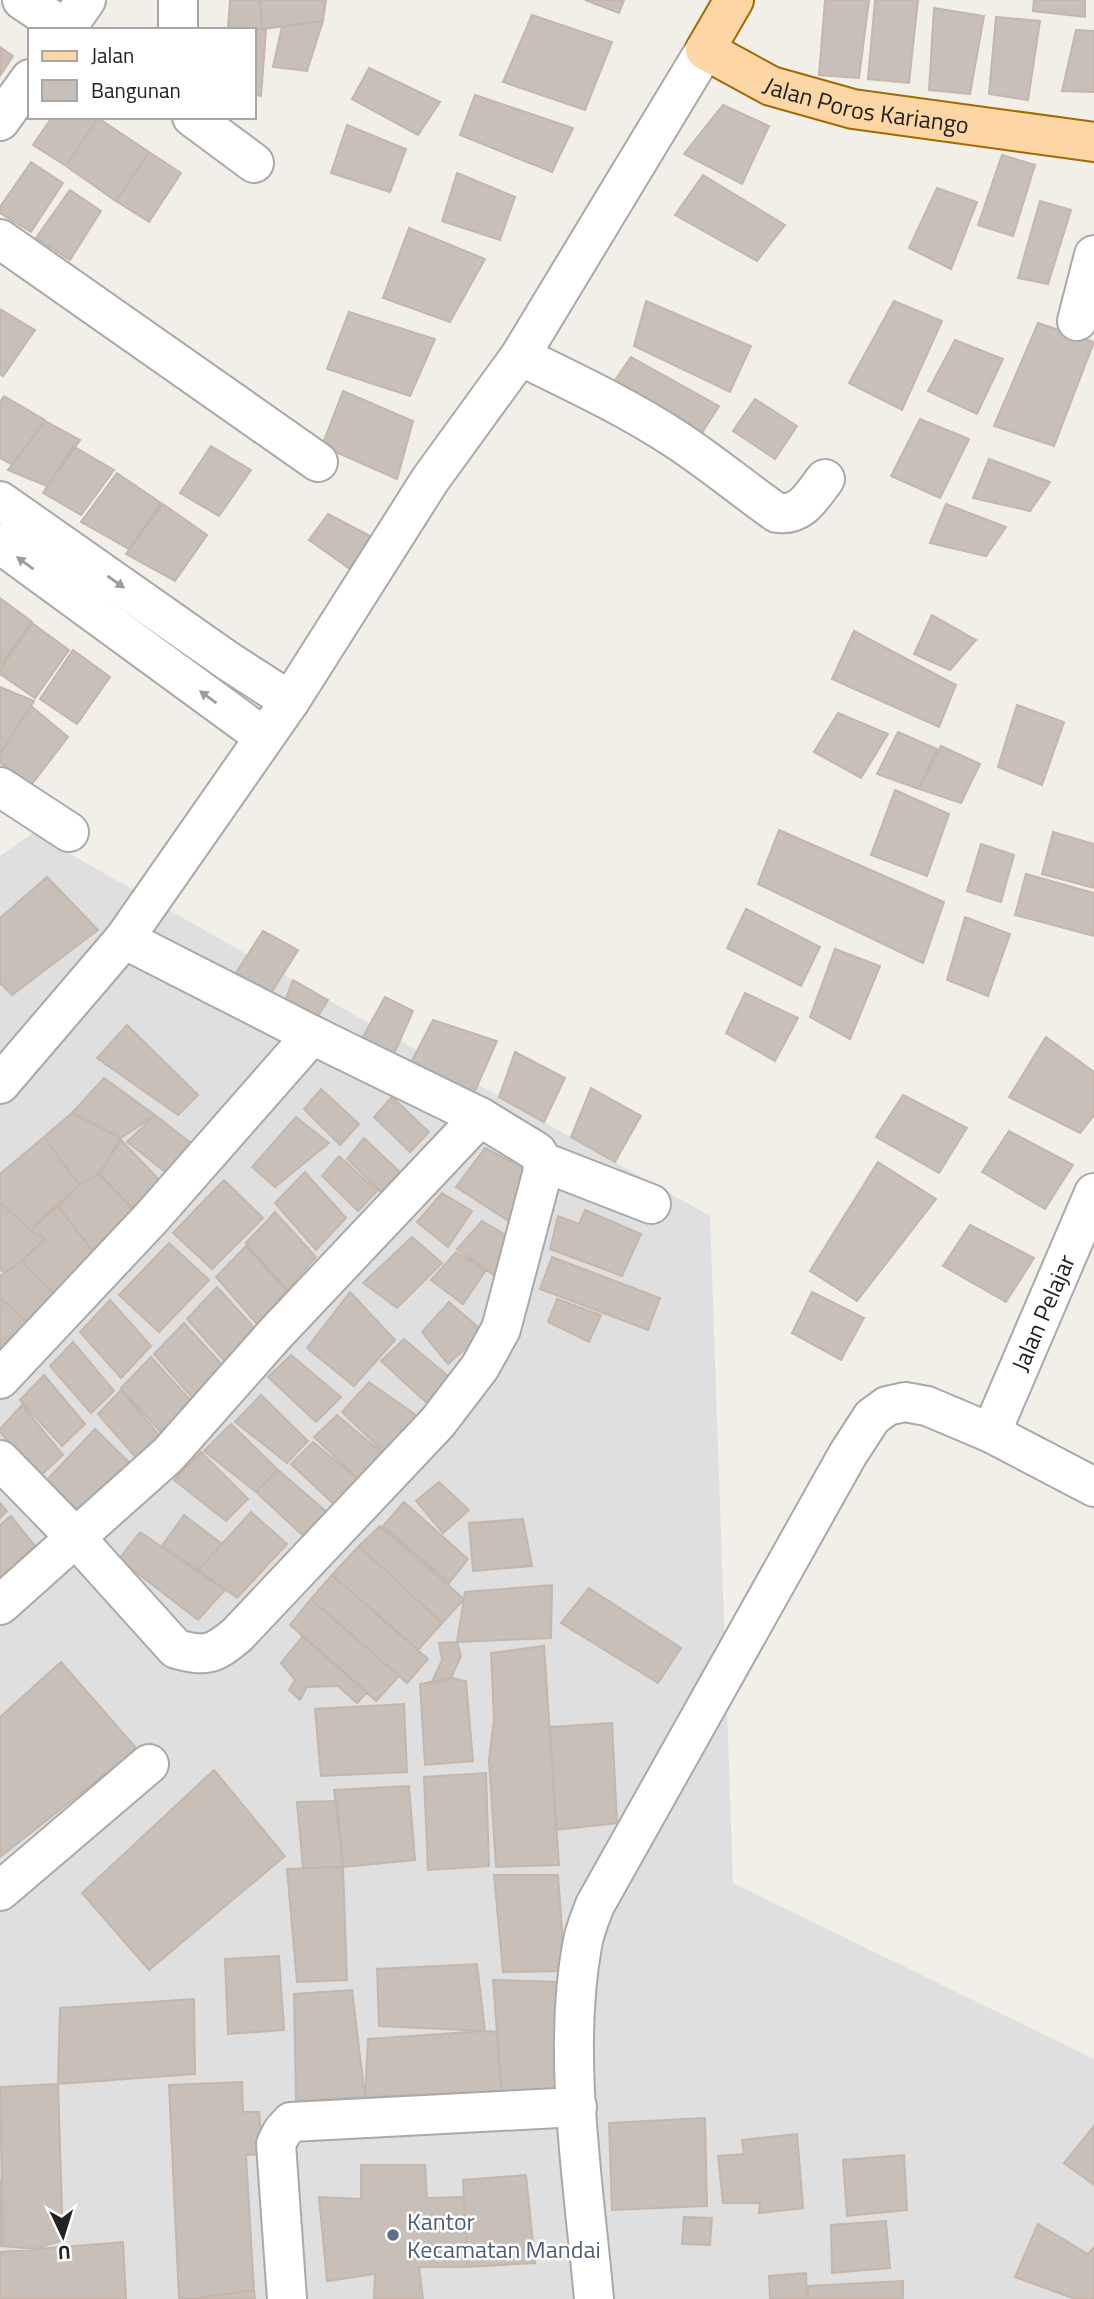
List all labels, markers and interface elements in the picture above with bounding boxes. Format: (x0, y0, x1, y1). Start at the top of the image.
legend (28, 28, 256, 119)
text: Jalan (91, 39, 134, 71)
street label: Jalan Poros Kariango (757, 67, 971, 143)
text: Bangunan (91, 74, 181, 106)
one-way arrow (16, 556, 34, 570)
one-way arrow (107, 575, 125, 589)
one-way arrow (199, 690, 217, 704)
street label: Jalan Pelajar (1002, 1248, 1084, 1377)
north arrow (28, 2201, 98, 2271)
place label: Kantor Kecamatan Mandai (407, 2203, 601, 2267)
marker: Kantor Kecamatan Mandai (385, 2227, 401, 2243)
text: U (57, 2239, 71, 2268)

